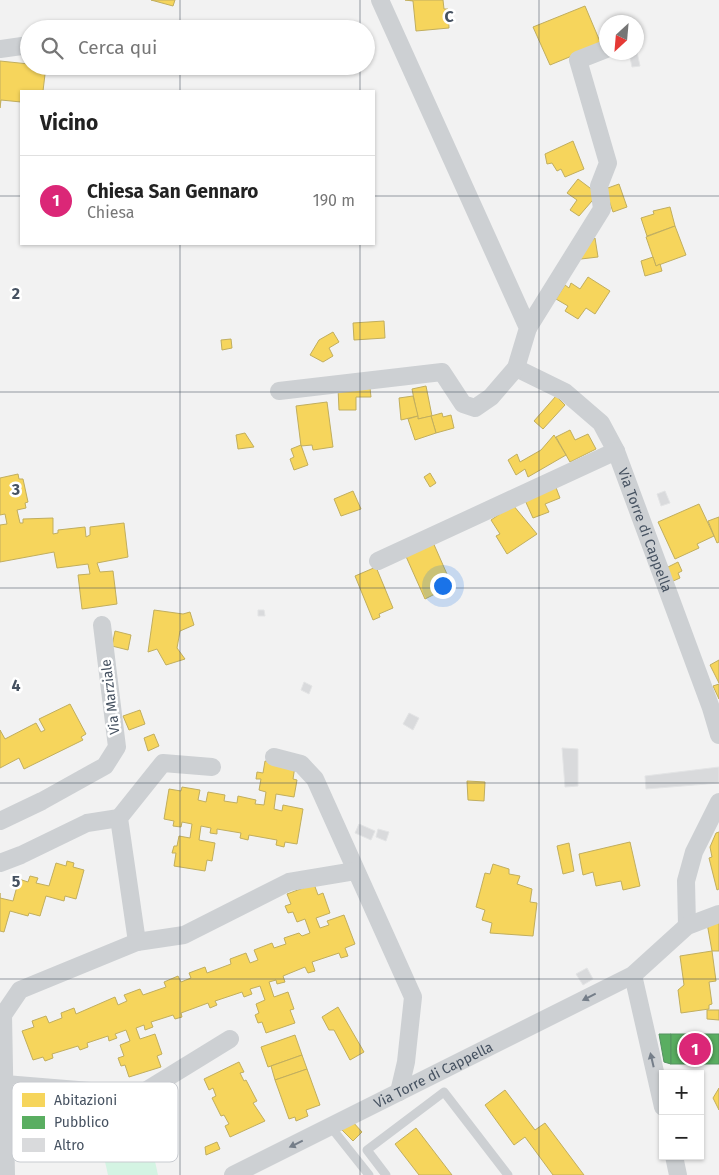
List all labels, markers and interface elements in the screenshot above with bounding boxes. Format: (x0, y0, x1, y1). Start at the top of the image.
text: C (444, 7, 454, 26)
north arrow (599, 15, 644, 60)
search box (20, 20, 375, 75)
icon: search (38, 34, 66, 62)
text: Cerca qui (78, 36, 157, 59)
text: Vicino (40, 110, 98, 136)
text: Chiesa San Gennaro (87, 180, 258, 203)
text: 1 (52, 191, 60, 210)
text: 190 m (313, 191, 355, 210)
text: Chiesa (87, 203, 134, 222)
text: 2 (12, 284, 20, 303)
street label: Via Torre di Cappella (614, 466, 675, 594)
text: 3 (11, 480, 20, 499)
your location (430, 573, 456, 599)
street label: Via Marziale (97, 658, 124, 736)
text: 4 (11, 676, 21, 695)
text: 5 (12, 872, 21, 891)
one-way arrow (582, 993, 596, 1001)
pin: 1 (679, 1030, 711, 1068)
street label: Via Torre di Cappella (371, 1038, 496, 1112)
one-way arrow (648, 1052, 656, 1067)
map controls (659, 1070, 704, 1160)
button: + (659, 1070, 704, 1115)
legend (12, 1082, 178, 1162)
text: Abitazioni (54, 1092, 117, 1109)
text: Pubblico (54, 1114, 109, 1131)
button: − (659, 1115, 704, 1160)
text: Altro (54, 1137, 84, 1154)
one-way arrow (289, 1140, 303, 1148)

